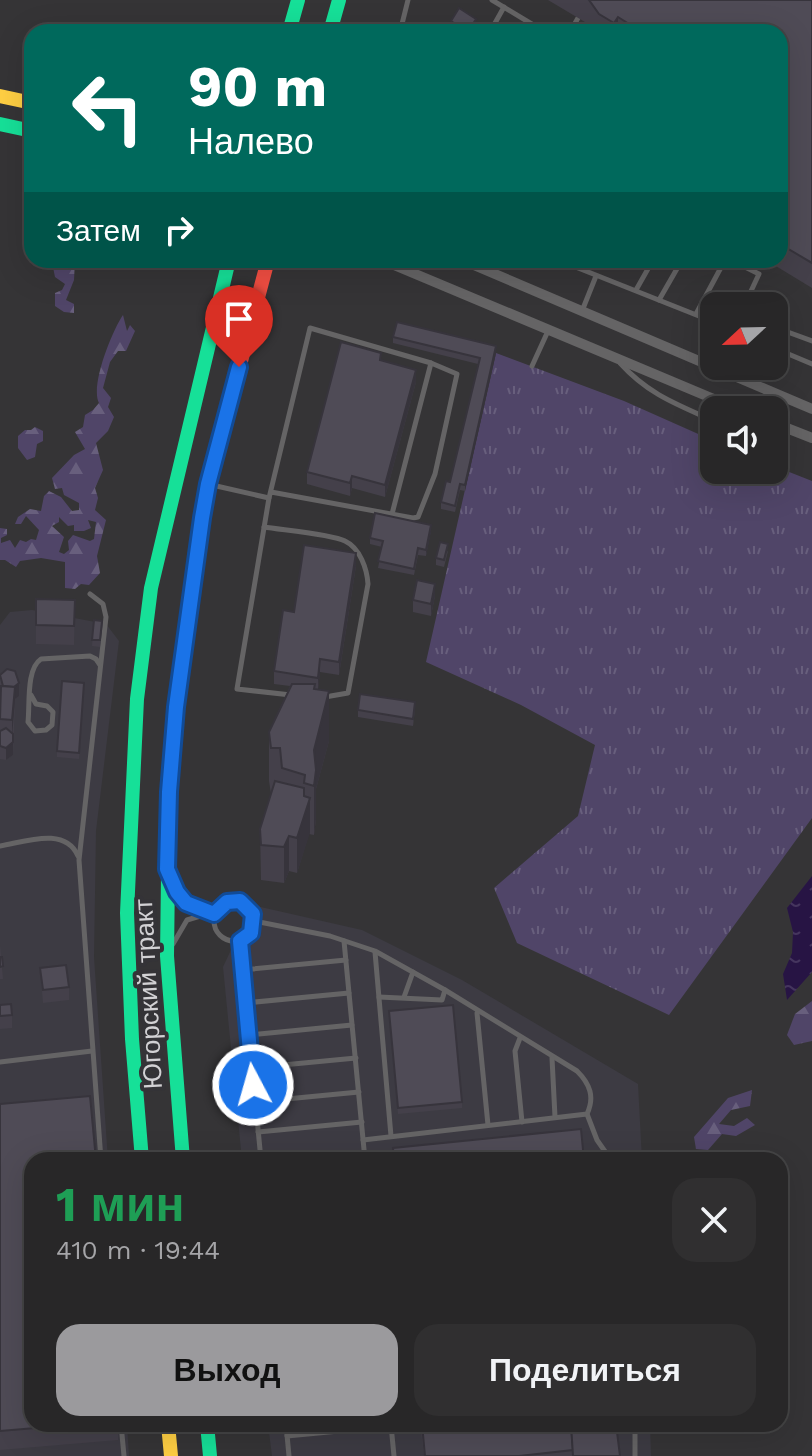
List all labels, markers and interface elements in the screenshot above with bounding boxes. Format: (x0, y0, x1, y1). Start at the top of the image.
text: 90 m (188, 54, 327, 120)
icon: left (56, 56, 160, 160)
text: Налево (188, 121, 314, 163)
icon: right (157, 208, 201, 252)
text: Затем (56, 213, 141, 248)
pin (205, 285, 273, 367)
north arrow (700, 292, 788, 380)
map controls (700, 292, 788, 484)
icon: arrive (217, 297, 261, 341)
button: sound (700, 396, 788, 484)
street label: Югорский тракт (128, 898, 168, 1090)
position arrow (211, 1043, 295, 1127)
text: 1 мин (56, 1176, 184, 1233)
button: close (672, 1178, 756, 1262)
text: 410 m · 19:44 (56, 1235, 220, 1265)
button: Выход (56, 1324, 398, 1416)
button: Поделиться (414, 1324, 756, 1416)

